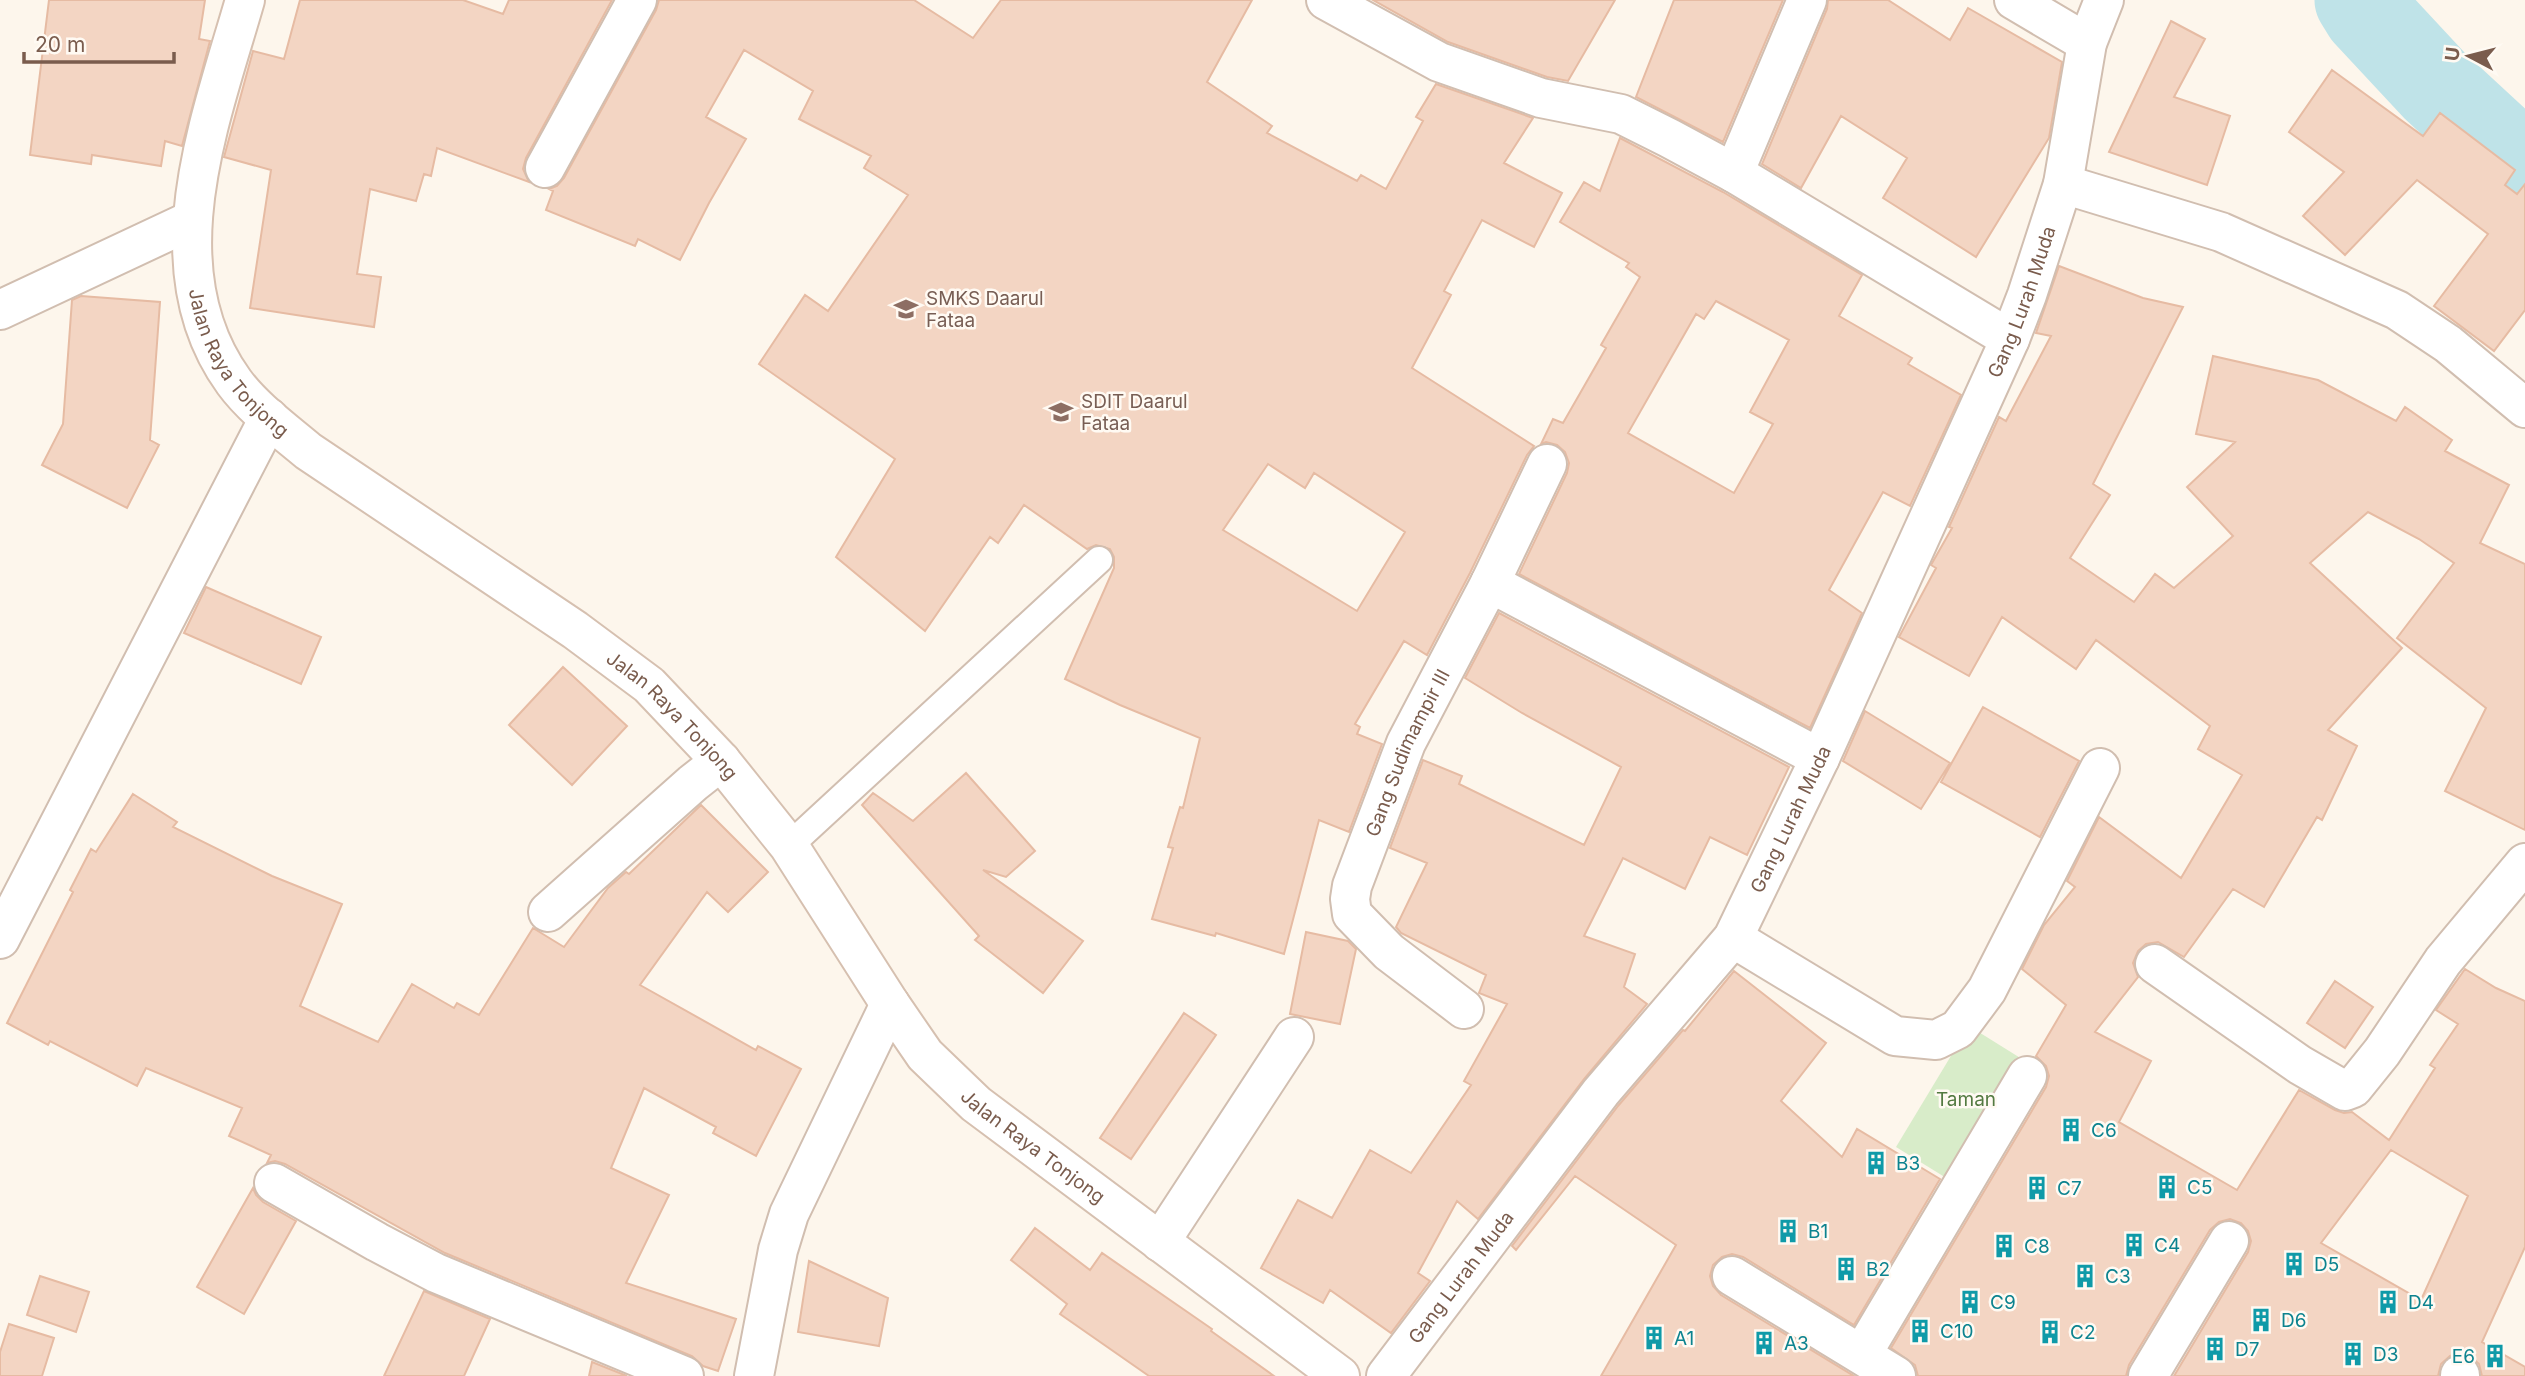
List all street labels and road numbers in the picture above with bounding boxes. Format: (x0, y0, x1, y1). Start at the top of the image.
street label: Gang Lurah Muda (1983, 223, 2061, 381)
street label: Jalan Raya Tonjong (184, 287, 293, 442)
street label: Jalan Raya Tonjong (602, 646, 742, 784)
street label: Gang Sudimampir III (1361, 665, 1455, 840)
street label: Gang Lurah Muda (1746, 742, 1836, 897)
street label: Jalan Raya Tonjong (956, 1085, 1109, 1208)
street label: Gang Lurah Muda (1404, 1207, 1519, 1348)

